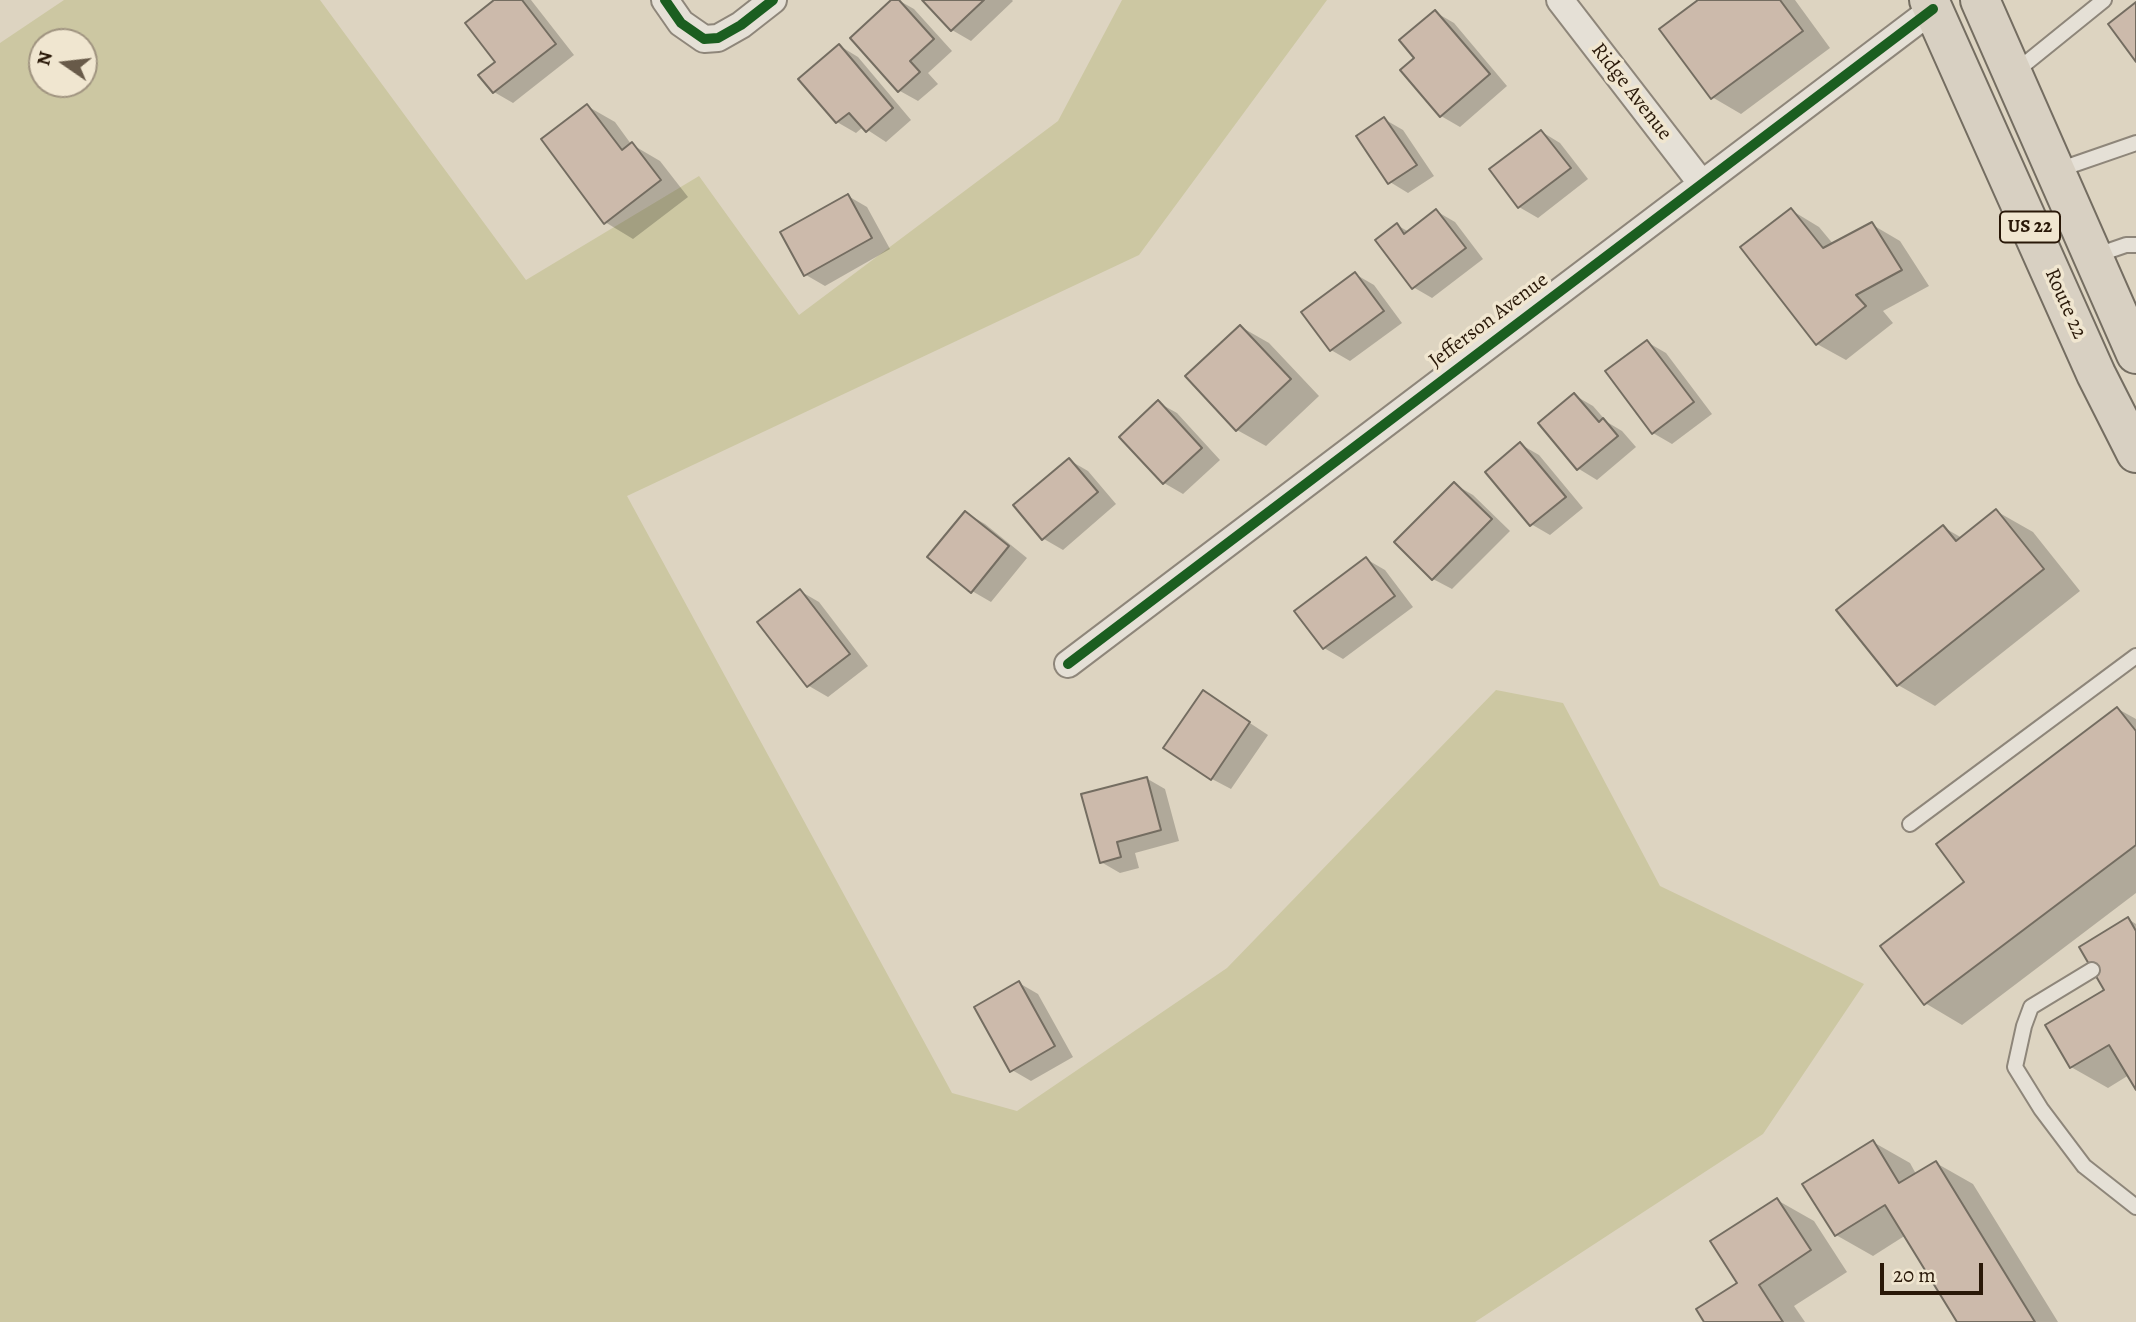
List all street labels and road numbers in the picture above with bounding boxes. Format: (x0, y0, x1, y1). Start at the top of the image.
street label: Ridge Avenue (1585, 38, 1677, 146)
road number: US 22 (2000, 212, 2060, 243)
street label: Route 22 (2038, 265, 2092, 343)
street label: Jefferson Avenue (1424, 268, 1554, 374)

